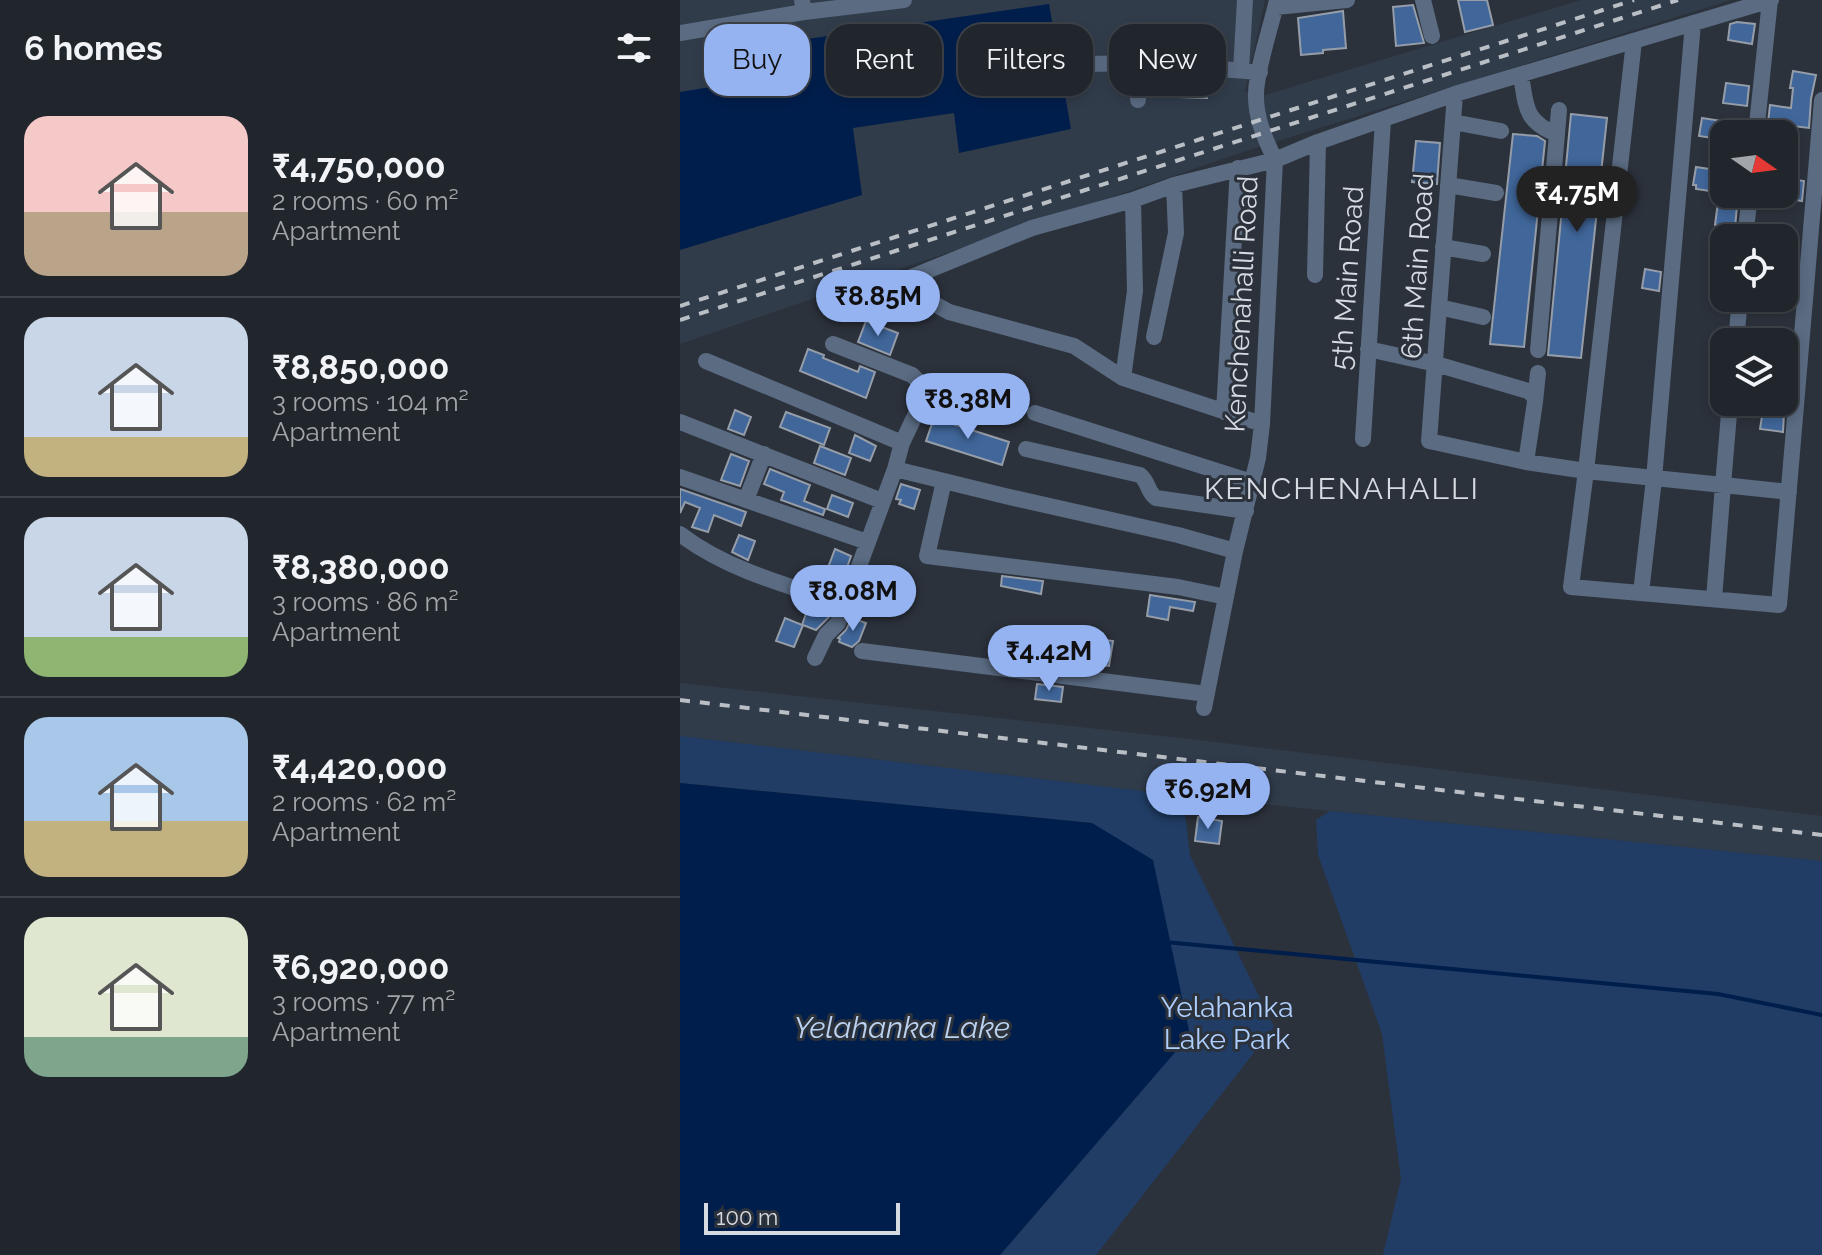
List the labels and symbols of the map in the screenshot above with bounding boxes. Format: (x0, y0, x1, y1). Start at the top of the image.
north arrow (1710, 120, 1798, 208)
pin: ₹4.75M (1512, 166, 1642, 234)
street label: 6th Main Road (1395, 172, 1440, 360)
street label: Kenchenahalli Road (1218, 175, 1265, 433)
street label: 5th Main Road (1325, 185, 1370, 371)
pin: ₹8.85M (813, 270, 943, 338)
pin: ₹8.38M (903, 373, 1033, 441)
district label: KENCHENAHALLI (1204, 471, 1480, 506)
pin: ₹8.08M (788, 565, 918, 633)
pin: ₹4.42M (984, 625, 1114, 693)
pin: ₹6.92M (1143, 763, 1273, 831)
park label: Yelahanka Lake Park (1161, 991, 1293, 1056)
water label: Yelahanka Lake (794, 1010, 1010, 1045)
scale bar (704, 1199, 900, 1235)

